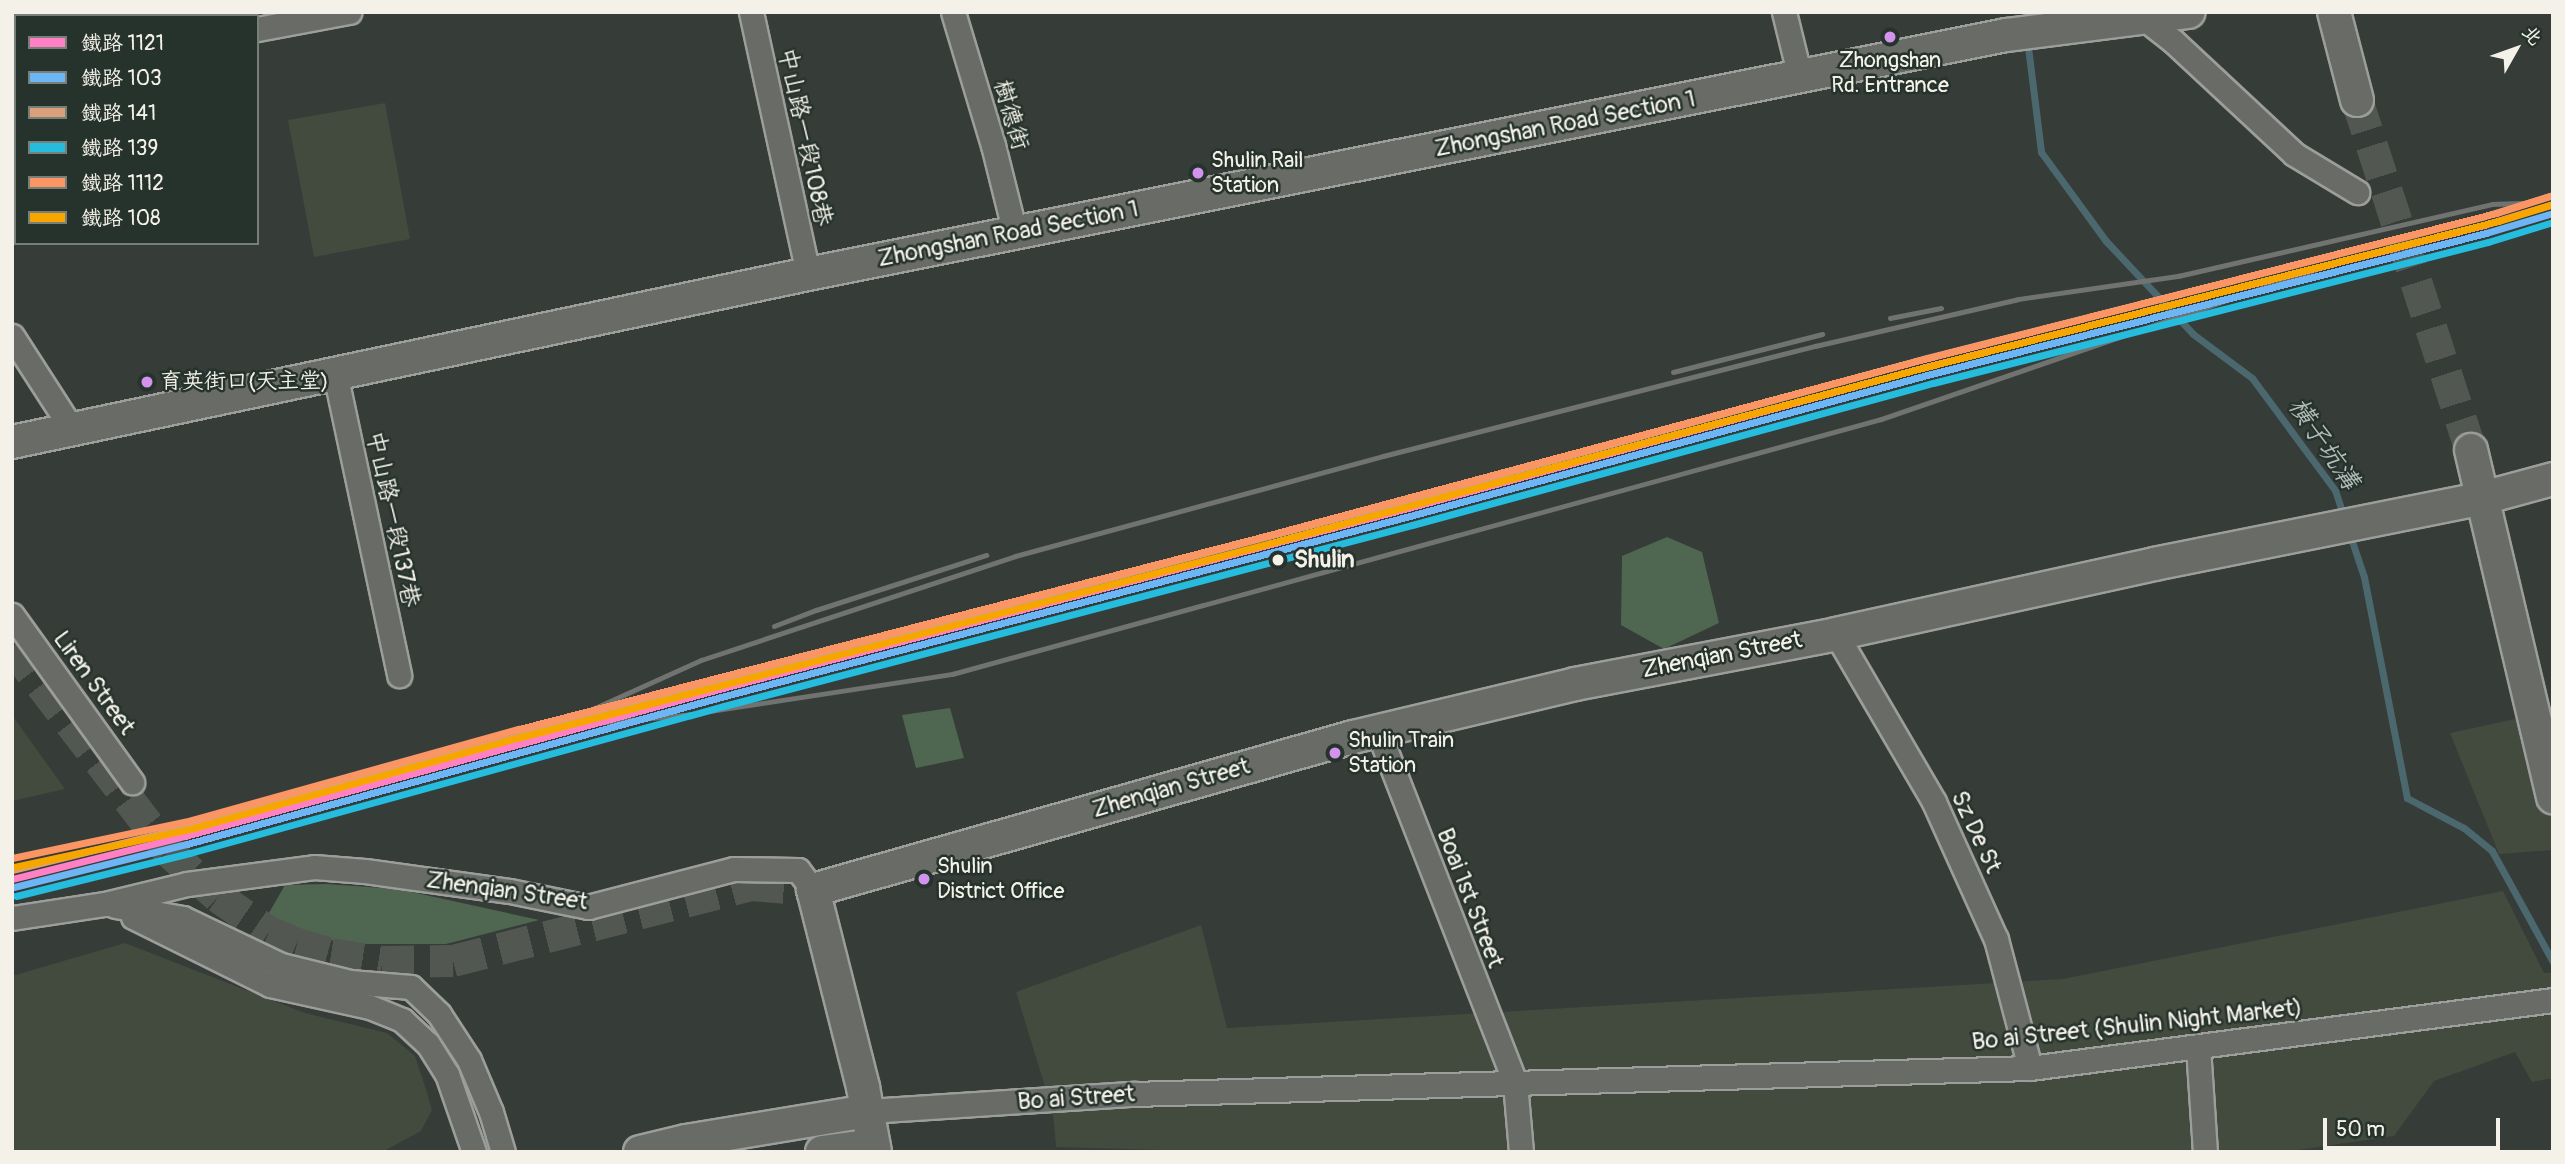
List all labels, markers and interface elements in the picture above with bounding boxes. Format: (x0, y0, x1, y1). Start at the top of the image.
legend (14, 14, 259, 245)
north arrow (2481, 14, 2551, 84)
text: 北 (2517, 20, 2547, 50)
text: 鐵路 1121 (81, 30, 164, 57)
marker: Zhongshan Rd. Entrance (1883, 30, 1897, 44)
street label: 中山路一段108巷 (772, 45, 838, 229)
place label: Zhongshan Rd. Entrance (1831, 47, 1949, 98)
text: 鐵路 103 (81, 65, 162, 92)
street label: 樹德街 (987, 76, 1035, 154)
street label: Zhongshan Road Section 1 (1432, 85, 1698, 163)
text: 鐵路 141 (81, 100, 156, 127)
text: 鐵路 139 (81, 135, 158, 162)
place label: Shulin Rail Station (1211, 147, 1303, 198)
marker: Shulin Rail Station (1191, 166, 1205, 180)
text: 鐵路 1112 (81, 170, 164, 197)
street label: Zhongshan Road Section 1 (875, 195, 1141, 273)
text: 鐵路 108 (81, 205, 161, 232)
place label: 育英街口(天主堂) (160, 369, 329, 395)
marker: 育英街口(天主堂) (140, 375, 154, 389)
water label: 橫子坑溝 (2281, 392, 2365, 496)
street label: 中山路一段137巷 (360, 428, 426, 610)
place label: Shulin (1294, 546, 1355, 574)
marker: Shulin (1268, 550, 1288, 570)
street label: Zhenqian Street (1640, 625, 1804, 685)
street label: Liren Street (47, 626, 141, 740)
place label: Shulin Train Station (1348, 727, 1454, 778)
marker: Shulin Train Station (1328, 746, 1342, 760)
street label: Zhenqian Street (1089, 752, 1253, 824)
street label: Sz De St (1944, 786, 2008, 878)
street label: Boai 1st Street (1430, 824, 1510, 972)
place label: Shulin District Office (937, 853, 1064, 904)
street label: Zhenqian Street (425, 865, 589, 917)
marker: Shulin District Office (917, 872, 931, 886)
street label: Bo ai Street (Shulin Night Market) (1970, 993, 2304, 1057)
street label: Bo ai Street (1016, 1080, 1136, 1116)
scale bar (2327, 1104, 2504, 1148)
text: 50 m (2336, 1116, 2385, 1143)

